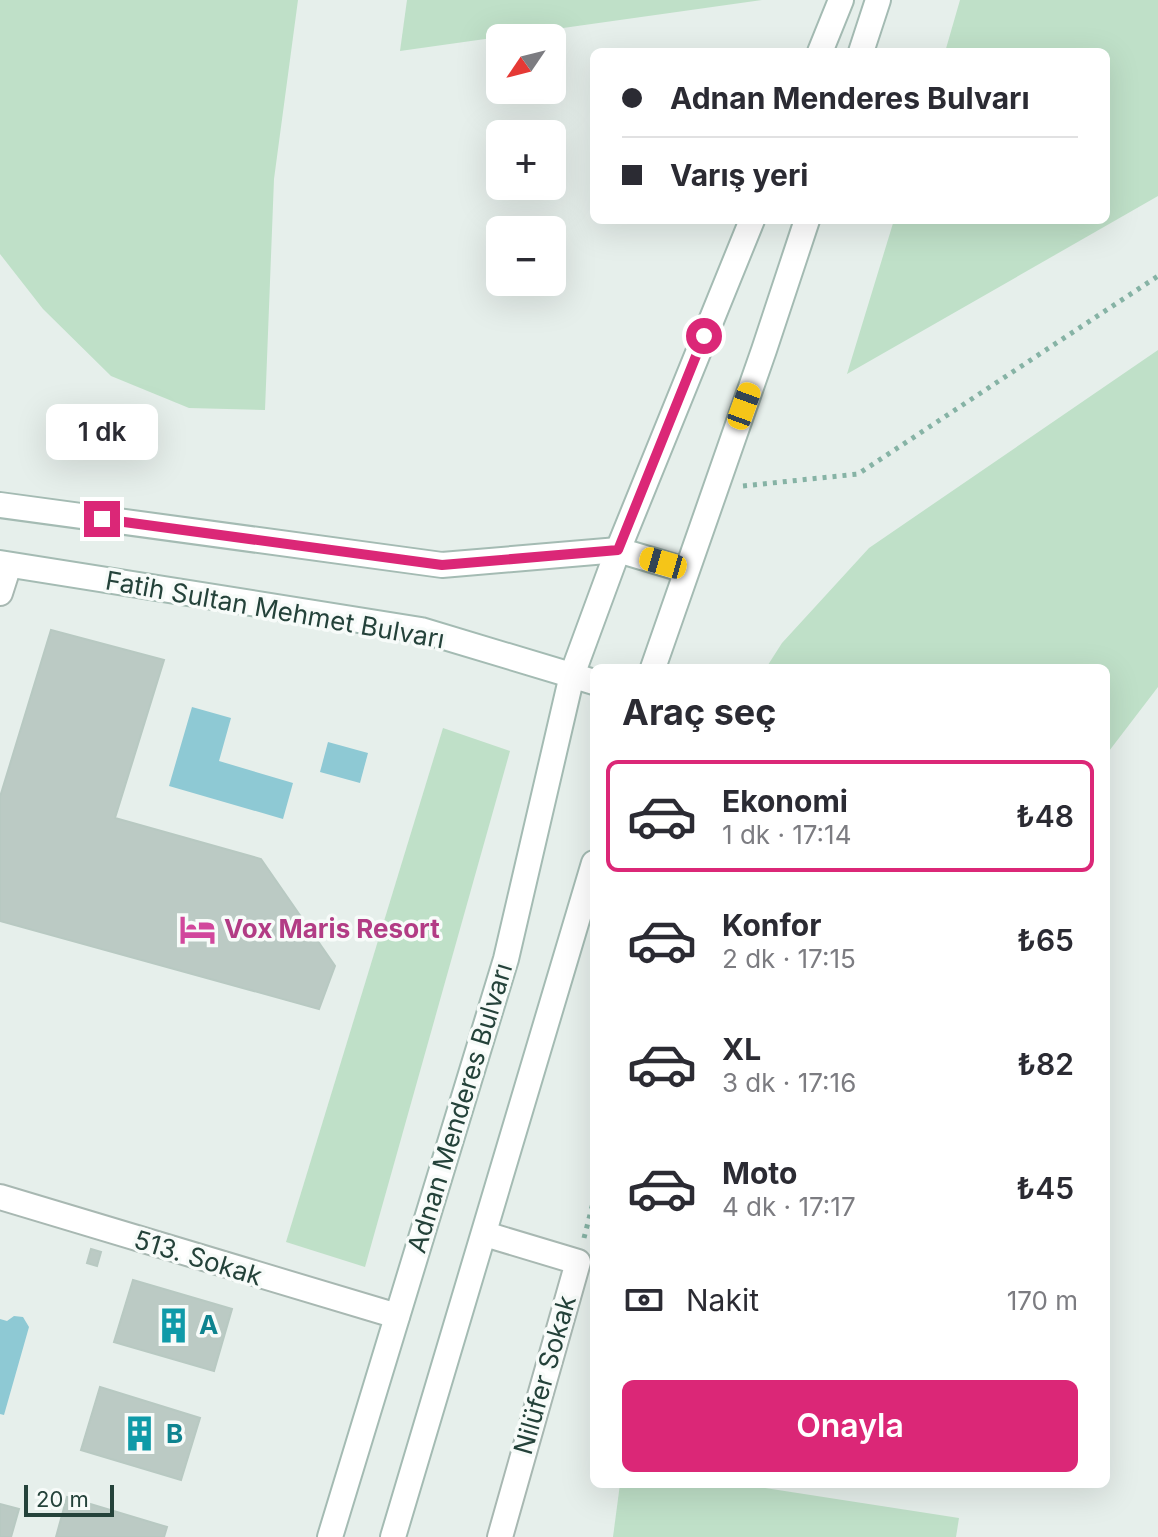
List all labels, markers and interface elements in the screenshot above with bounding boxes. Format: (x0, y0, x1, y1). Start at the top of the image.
north arrow (486, 24, 566, 104)
map controls (486, 24, 566, 296)
text: Adnan Menderes Bulvarı (670, 80, 1030, 116)
button: + (486, 120, 566, 200)
text: Varış yeri (670, 157, 808, 193)
button: − (486, 216, 566, 296)
route start (686, 318, 722, 354)
car (725, 379, 763, 433)
callout: 1 dk (46, 403, 158, 459)
text: 1 dk (78, 416, 126, 447)
route end (84, 501, 120, 537)
car (637, 545, 689, 581)
street label: Fatih Sultan Mehmet Bulvarı (103, 564, 447, 655)
text: Araç seç (622, 690, 776, 734)
icon: car (626, 780, 698, 852)
text: Ekonomi (722, 783, 848, 819)
text: ₺48 (1016, 798, 1074, 834)
text: 1 dk · 17:14 (722, 819, 851, 850)
icon: car (626, 904, 698, 976)
text: Konfor (722, 907, 821, 943)
hotel icon: Vox Maris Resort (179, 910, 217, 948)
place label: Vox Maris Resort (224, 913, 440, 944)
text: ₺65 (1017, 922, 1074, 958)
text: 2 dk · 17:15 (722, 943, 856, 974)
street label: Adnan Menderes Bulvarı (401, 959, 518, 1257)
icon: car (626, 1028, 698, 1100)
text: XL (722, 1031, 761, 1067)
text: ₺82 (1017, 1046, 1074, 1082)
text: 3 dk · 17:16 (722, 1067, 856, 1098)
icon: car (626, 1152, 698, 1224)
text: Moto (722, 1155, 797, 1191)
text: ₺45 (1016, 1170, 1074, 1206)
text: 4 dk · 17:17 (722, 1191, 856, 1222)
street label: 513. Sokak (130, 1223, 266, 1292)
icon: cash (622, 1278, 666, 1322)
text: Nakit (686, 1282, 759, 1318)
text: 170 m (1007, 1285, 1078, 1316)
street label: Nilüfer Sokak (507, 1292, 582, 1458)
building icon: A (154, 1306, 192, 1344)
place label: A (199, 1309, 218, 1340)
button: Onayla (622, 1380, 1078, 1472)
building icon: B (121, 1415, 159, 1453)
place label: B (166, 1418, 183, 1449)
scale bar (24, 1481, 114, 1517)
text: 20 m (36, 1486, 89, 1512)

